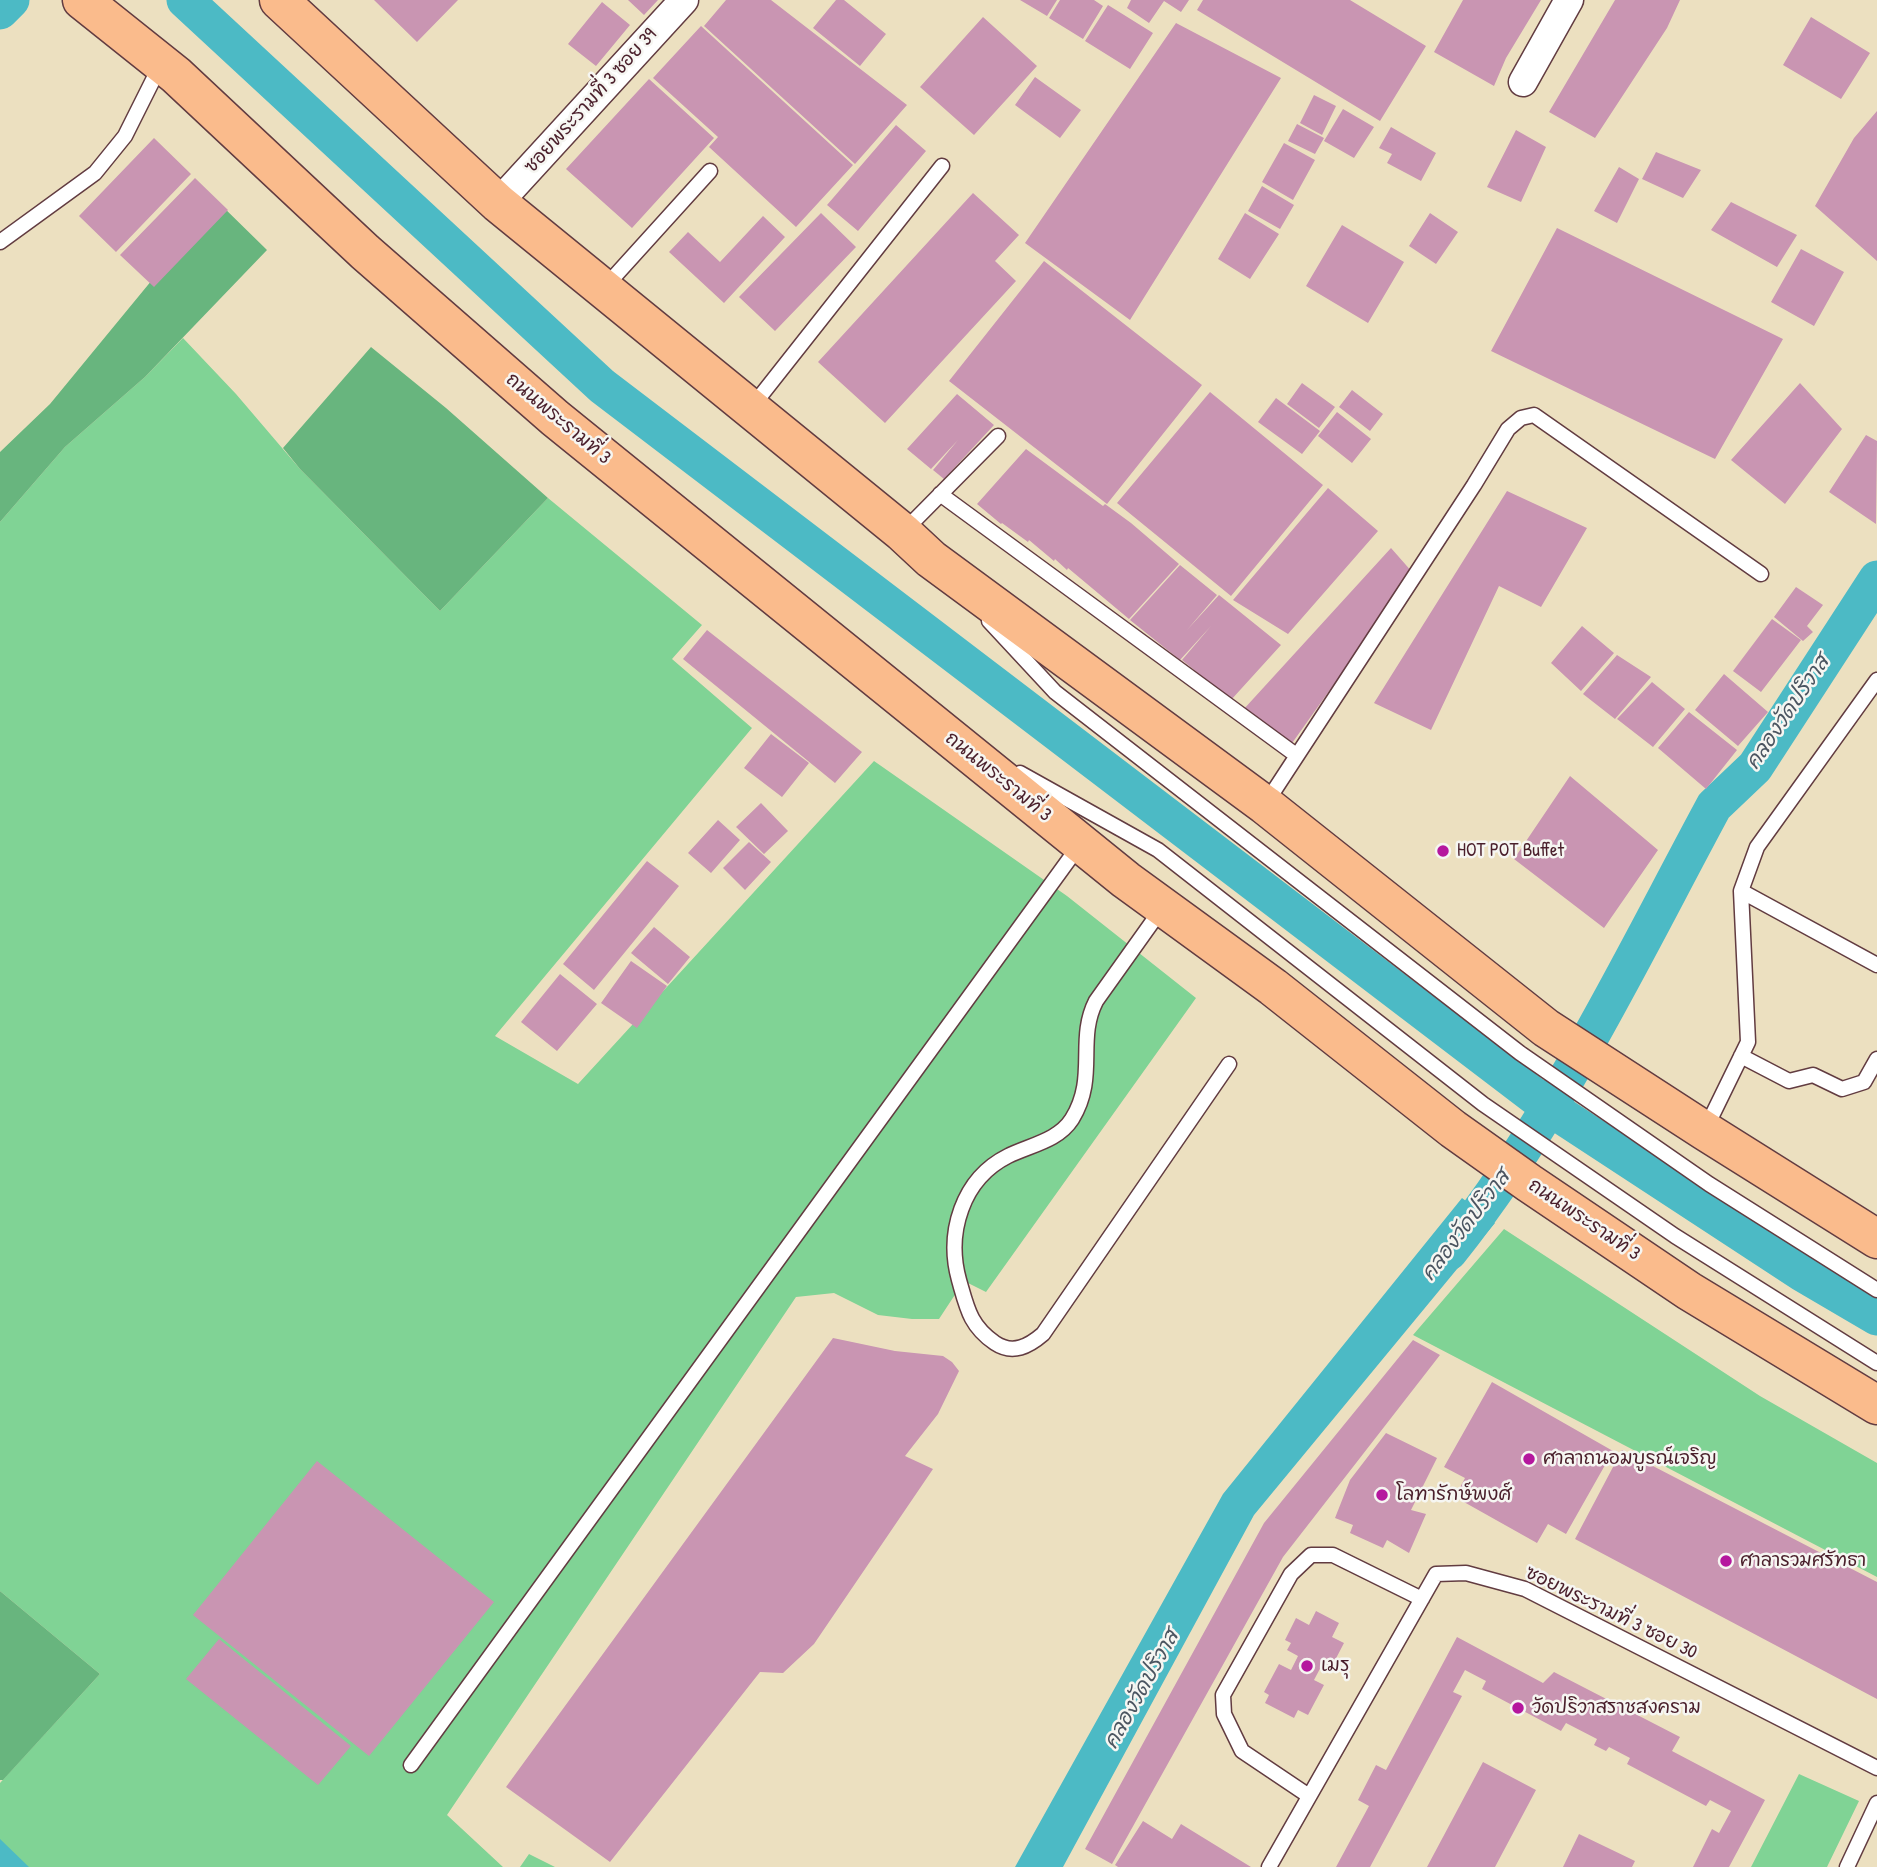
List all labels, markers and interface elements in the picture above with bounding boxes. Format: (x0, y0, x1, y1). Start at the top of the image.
street label: ซอยพระรามที่ 3 ซอย 39 (520, 24, 662, 178)
street label: ถนนพระรามที่ 3 (501, 369, 615, 469)
water label: คลองวัดปริวาส (1741, 652, 1835, 774)
street label: ถนนพระรามที่ 3 (940, 727, 1056, 827)
place label: HOT POT Buffet (1457, 840, 1564, 862)
marker: HOT POT Buffet (1435, 843, 1451, 859)
water label: คลองวัดปริวาส (1416, 1166, 1516, 1286)
street label: ถนนพระรามที่ 3 (1524, 1174, 1644, 1266)
place label: ศาลาถนอมบูรณ์เจริญ (1543, 1448, 1717, 1470)
marker: ศาลาถนอมบูรณ์เจริญ (1521, 1451, 1537, 1467)
place label: โลทารักษ์พงศ์ (1396, 1484, 1511, 1506)
marker: โลทารักษ์พงศ์ (1374, 1487, 1390, 1503)
place label: ศาลารวมศรัทธา (1740, 1550, 1866, 1572)
marker: ศาลารวมศรัทธา (1718, 1553, 1734, 1569)
street label: ซอยพระรามที่ 3 ซอย 30 (1521, 1561, 1701, 1665)
water label: คลองวัดปริวาส (1099, 1626, 1185, 1754)
place label: เมรุ (1321, 1655, 1350, 1677)
marker: เมรุ (1299, 1658, 1315, 1674)
place label: วัดปริวาสราชสงคราม (1532, 1697, 1701, 1719)
marker: วัดปริวาสราชสงคราม (1510, 1700, 1526, 1716)

